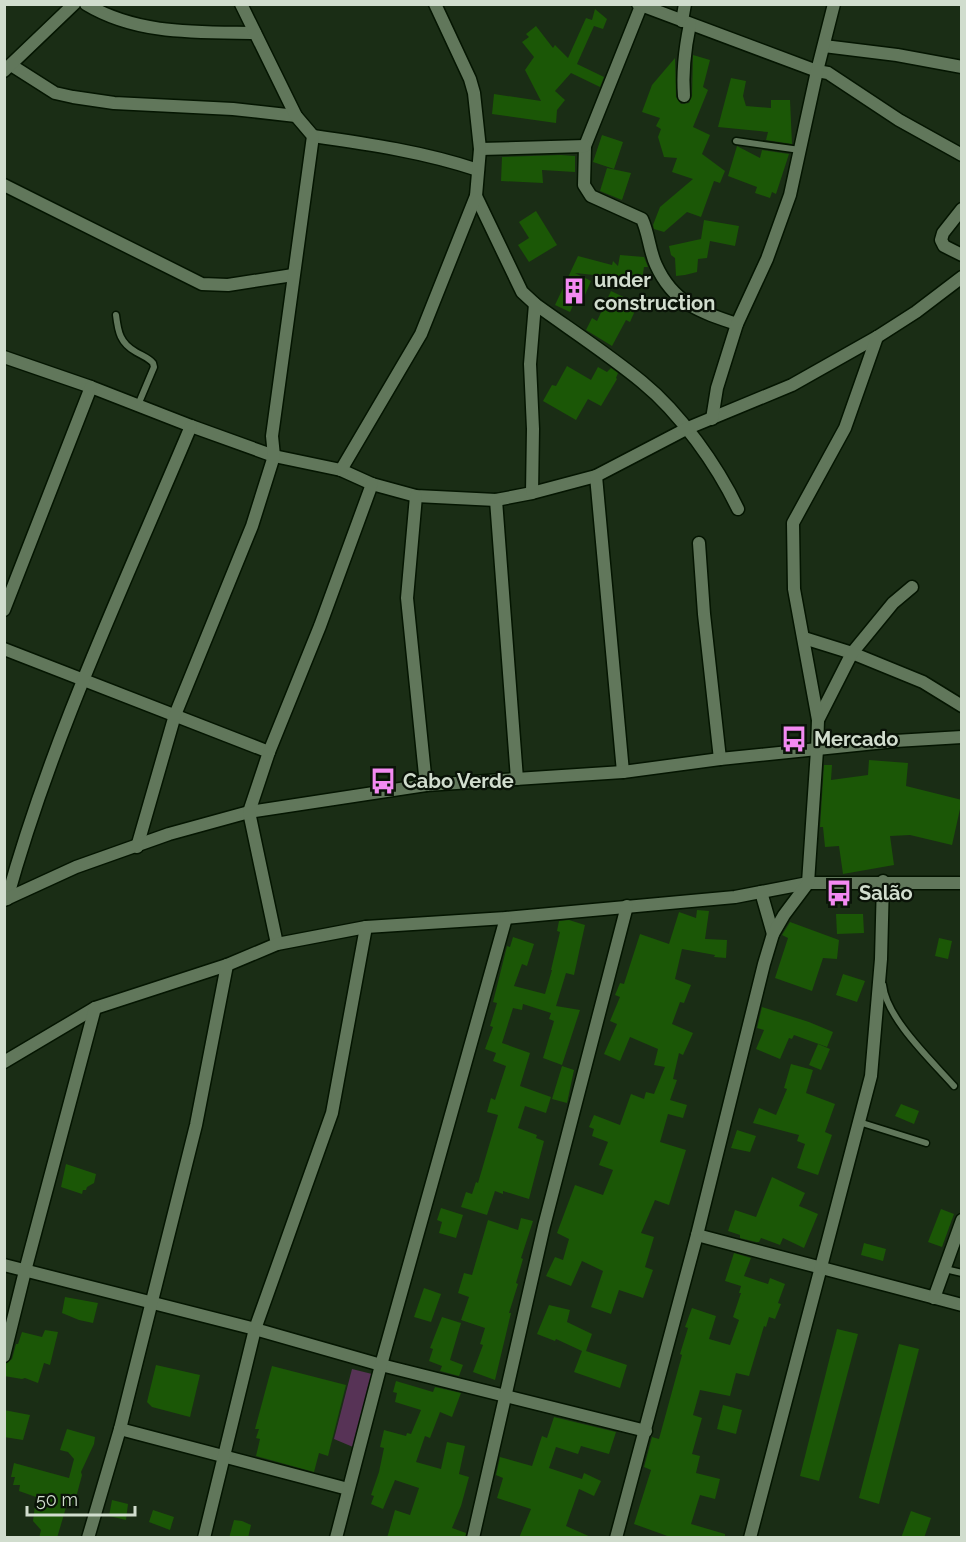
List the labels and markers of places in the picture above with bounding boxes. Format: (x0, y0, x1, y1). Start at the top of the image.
place label: under construction (594, 268, 715, 315)
building icon: under construction (559, 276, 589, 306)
bus stop icon: Mercado (779, 724, 809, 754)
place label: Mercado (814, 727, 899, 751)
bus stop icon: Cabo Verde (368, 766, 398, 796)
place label: Cabo Verde (403, 769, 514, 793)
bus stop icon: Salão (824, 878, 854, 908)
place label: Salão (859, 881, 913, 905)

